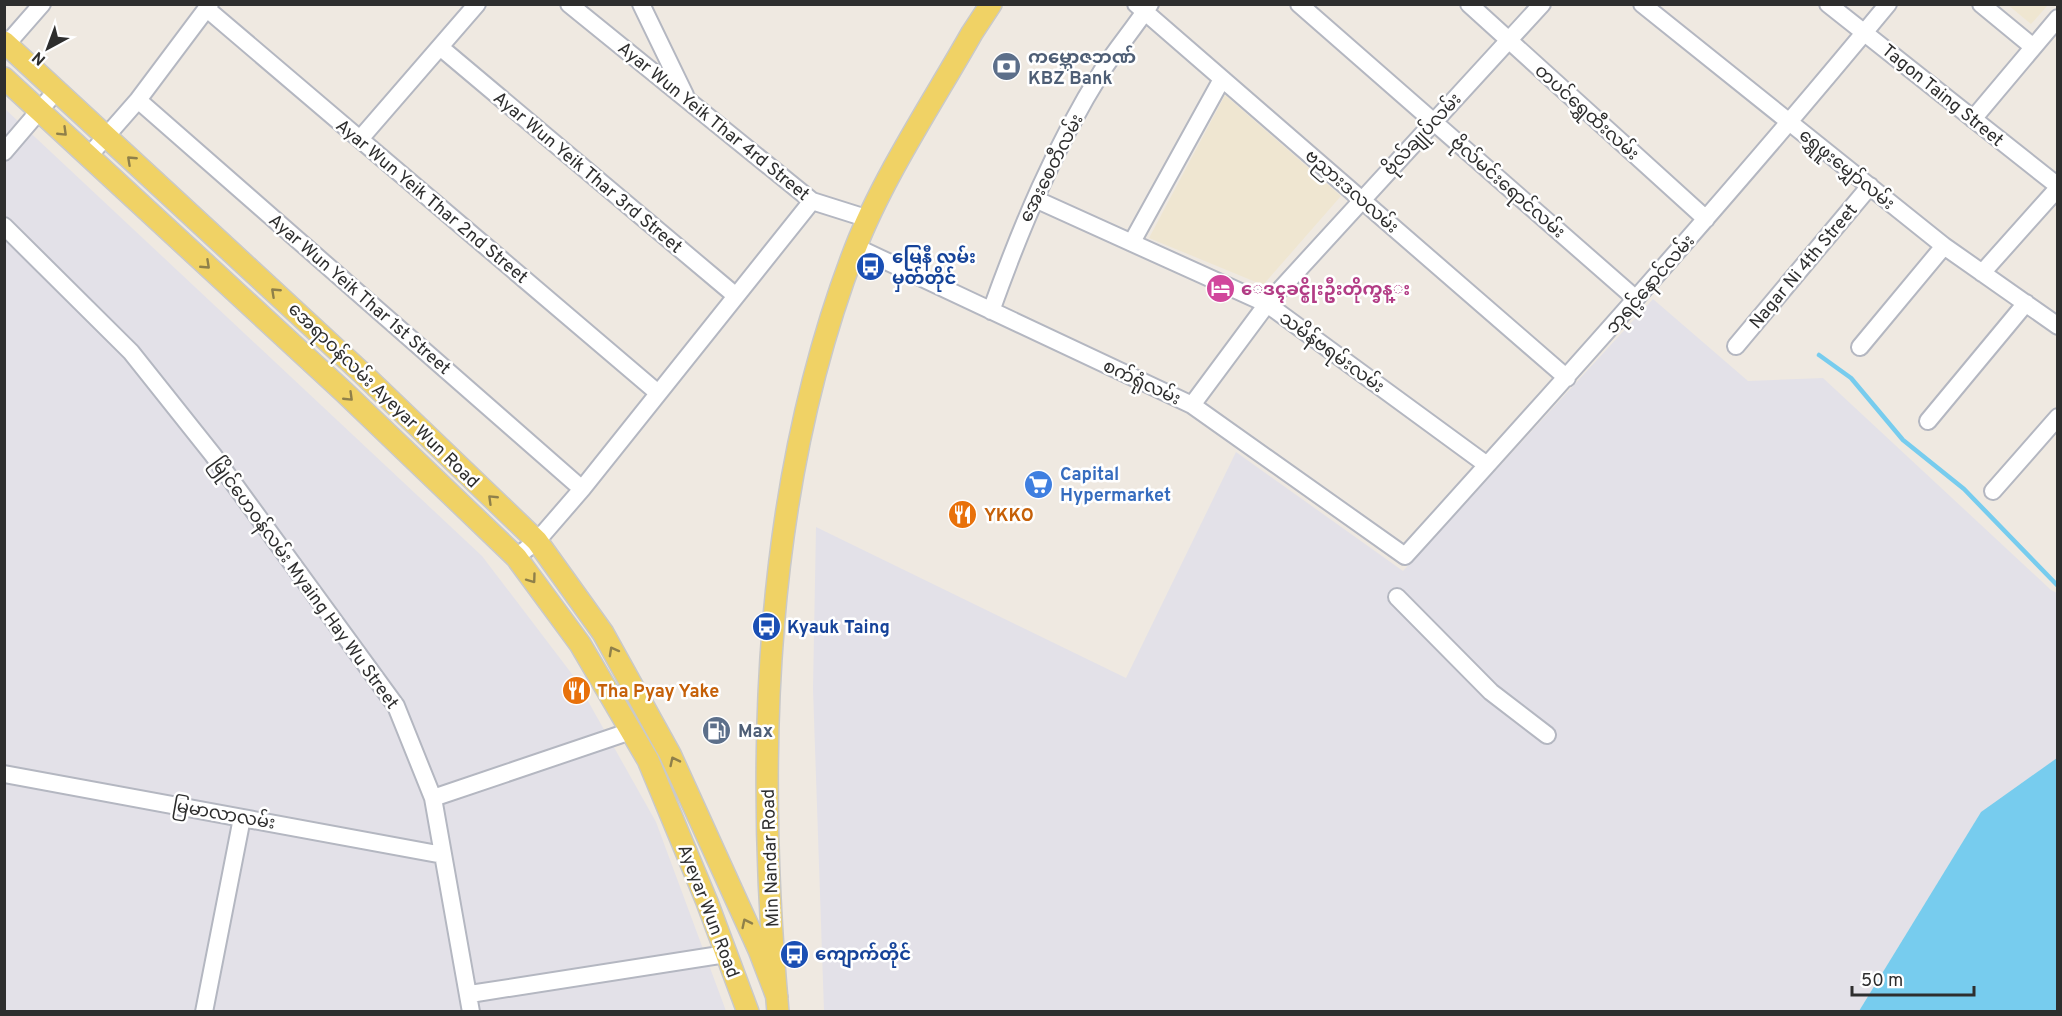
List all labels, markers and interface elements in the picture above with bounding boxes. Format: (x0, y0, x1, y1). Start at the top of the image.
north arrow (18, 18, 78, 78)
street label: Ayar Wun Yeik Thar 4rd Street (612, 38, 814, 207)
street label: Tagon Taing Street (1876, 40, 2008, 152)
place label: ကမ္ဘောဇဘဏ် KBZ Bank (1028, 45, 1136, 91)
text: N (29, 46, 50, 69)
bank icon: ကမ္ဘောဇဘဏ် KBZ Bank (991, 51, 1023, 83)
street label: တပင်ရွှေထီးလမ်း (1528, 57, 1646, 168)
street label: ဗိုလ်ချုပ်လမ်း (1376, 86, 1469, 183)
street label: Ayar Wun Yeik Thar 3rd Street (488, 87, 686, 259)
street label: အေးစေတီလမ်း (1012, 109, 1090, 227)
street label: Ayar Wun Yeik Thar 2nd Street (330, 115, 532, 289)
street label: ရွှေဖူးမျှော်လမ်း (1792, 122, 1901, 217)
one-way arrow (55, 125, 66, 136)
street label: ဗိုလ်မင်းရောင်လမ်း (1444, 129, 1572, 246)
street label: ဗညားဒလလမ်း (1298, 143, 1405, 241)
one-way arrow (128, 156, 138, 167)
street label: Nagar Ni 4th Street (1745, 200, 1863, 334)
street label: Ayar Wun Yeik Thar 1st Street (263, 210, 455, 381)
street label: ဘုရင့်နောင်လမ်း (1599, 229, 1702, 341)
place label: မြေနီ လမ်း မှတ်တိုင် (892, 245, 976, 292)
bus stop icon: မြေနီ လမ်း မှတ်တိုင် (855, 251, 887, 283)
one-way arrow (199, 258, 209, 269)
hotel icon: ေဒၚခင္စိုးဦးတိုက္ခန္း (1204, 273, 1236, 305)
place label: ေဒၚခင္စိုးဦးတိုက္ခန္း (1241, 277, 1410, 303)
one-way arrow (271, 288, 282, 299)
street label: အေရာဝန်လမ်း Ayeyar Wun Road (281, 296, 486, 495)
street label: သမိန်ဗရမ်းလမ်း (1273, 304, 1391, 401)
street label: စက်ရုံလမ်း (1098, 353, 1185, 413)
one-way arrow (342, 390, 353, 401)
street label: မြိုင်ဟေဝန်လမ်း Myaing Hay Wu Street (203, 451, 406, 715)
place label: Capital Hypermarket (1060, 464, 1171, 508)
supermarket icon: Capital Hypermarket (1023, 468, 1055, 500)
one-way arrow (489, 495, 500, 506)
restaurant icon: YKKO (947, 499, 979, 531)
place label: YKKO (984, 505, 1034, 528)
one-way arrow (525, 572, 536, 583)
bus stop icon: Kyauk Taing (750, 611, 782, 643)
place label: Kyauk Taing (787, 617, 890, 640)
one-way arrow (609, 646, 621, 657)
restaurant icon: Tha Pyay Yake (560, 675, 592, 707)
place label: Tha Pyay Yake (597, 681, 719, 704)
fuel station icon: Max (701, 715, 733, 747)
place label: Max (738, 721, 773, 744)
one-way arrow (670, 757, 682, 768)
street label: Min Nandar Road (758, 788, 785, 928)
street label: မြမာလာလမ်း (170, 792, 277, 838)
street label: Ayeyar Wun Road (672, 842, 744, 982)
one-way arrow (742, 919, 754, 930)
bus stop icon: ကျောက်တိုင် (778, 938, 810, 970)
place label: ကျောက်တိုင် (815, 942, 911, 969)
scale bar (1852, 959, 1974, 997)
text: 50 m (1861, 970, 1903, 993)

